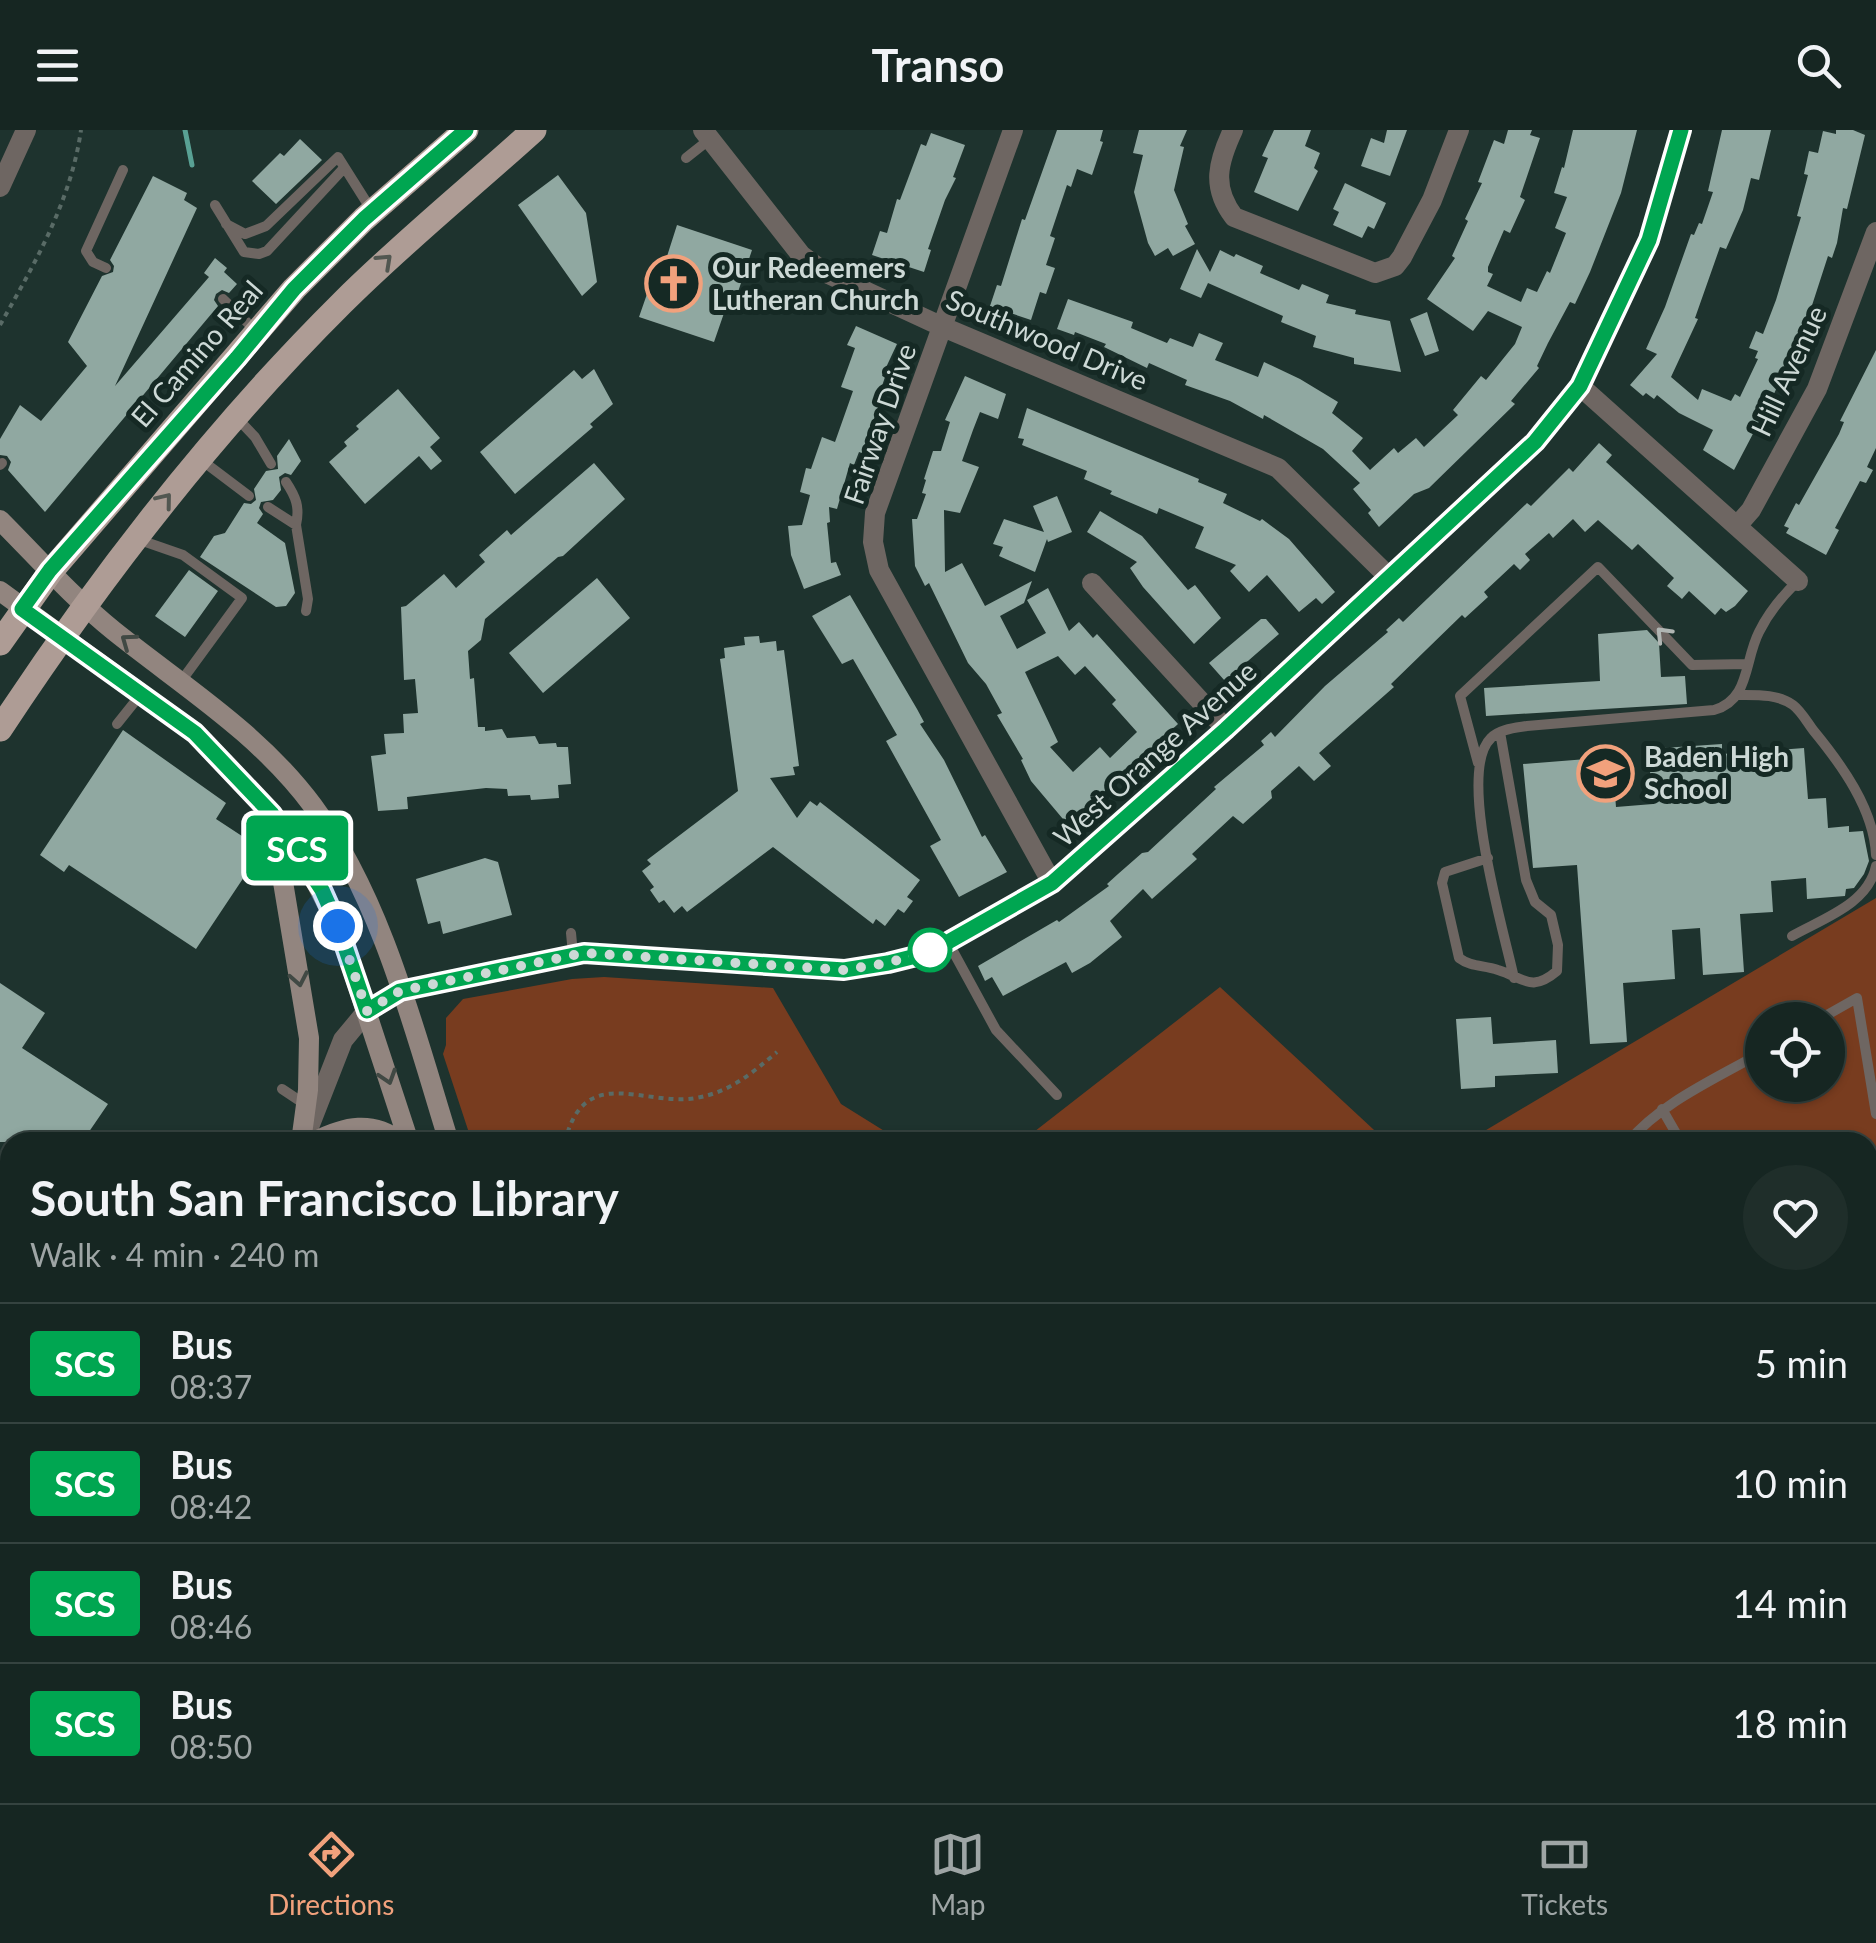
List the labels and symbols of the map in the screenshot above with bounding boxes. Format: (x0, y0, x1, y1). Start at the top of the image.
place label: Our Redeemers Lutheran Church (712, 250, 919, 316)
church icon: Our Redeemers Lutheran Church (643, 254, 703, 314)
one-way arrow (374, 255, 392, 273)
street label: El Camino Real (123, 273, 269, 433)
street label: Southwood Drive (942, 281, 1153, 397)
street label: Hill Avenue (1743, 300, 1833, 441)
street label: Fairway Drive (836, 339, 922, 509)
one-way arrow (153, 493, 171, 511)
one-way arrow (1657, 628, 1675, 646)
one-way arrow (121, 635, 139, 653)
street label: West Orange Avenue (1046, 653, 1263, 853)
place label: Baden High School (1644, 739, 1789, 805)
school or university icon: Baden High School (1575, 743, 1635, 803)
line badge: SCS (240, 816, 354, 880)
your location (313, 901, 363, 951)
unlabelled marker (909, 929, 951, 971)
one-way arrow (288, 971, 309, 987)
one-way arrow (377, 1067, 397, 1084)

